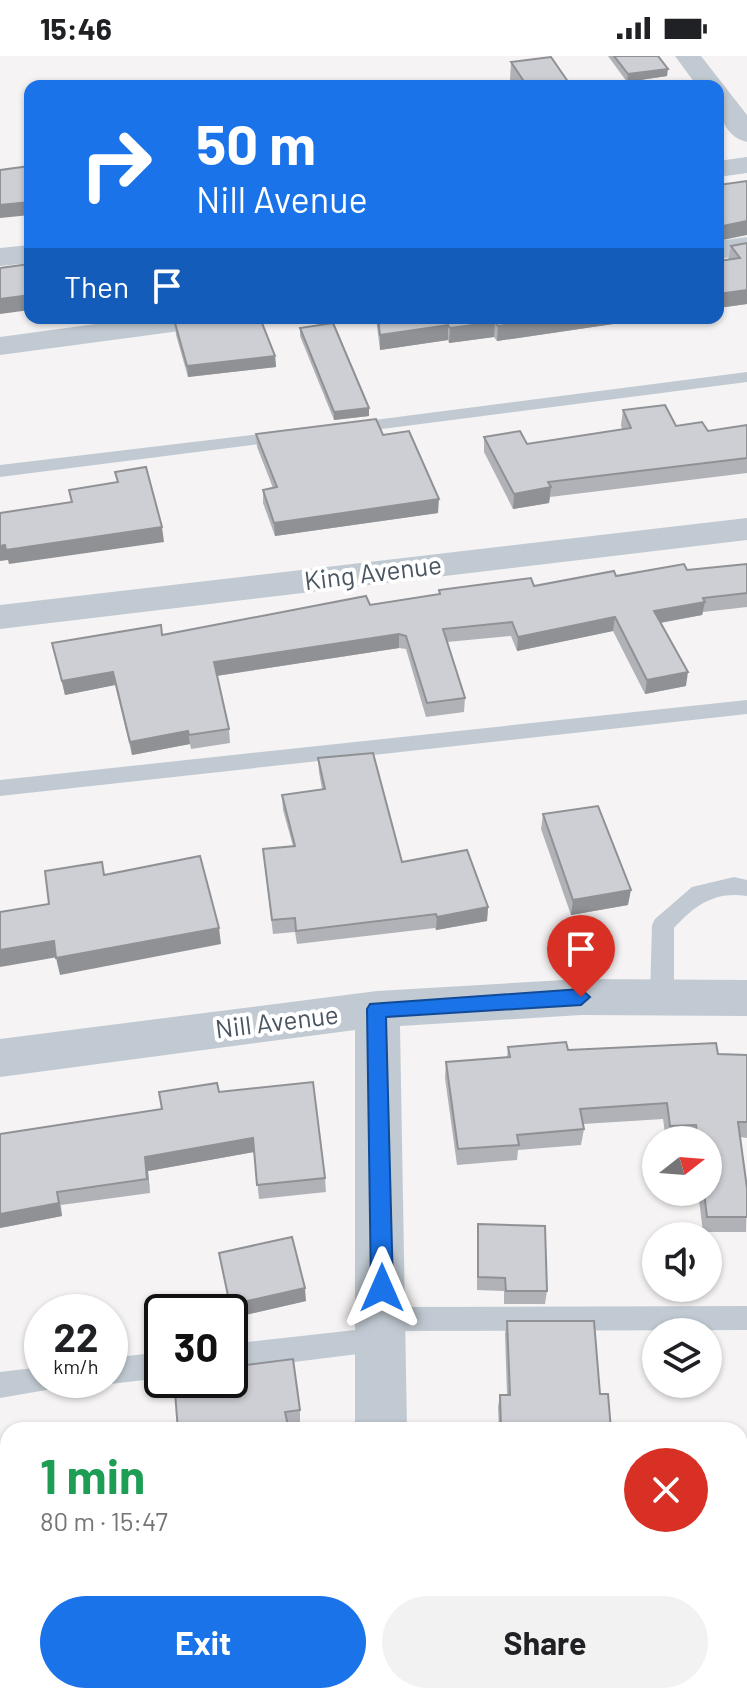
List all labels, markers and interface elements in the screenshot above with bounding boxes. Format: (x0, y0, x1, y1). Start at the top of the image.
text: 15:46 (40, 10, 112, 46)
text: 50 m (196, 109, 316, 176)
icon: right (64, 112, 168, 216)
text: Nill Avenue (196, 177, 368, 220)
icon: arrive (145, 264, 189, 308)
text: Then (64, 268, 129, 304)
street label: King Avenue (302, 548, 443, 595)
pin (547, 915, 615, 997)
icon: arrive (559, 927, 603, 971)
street label: Nill Avenue (213, 998, 340, 1043)
north arrow (642, 1126, 722, 1206)
map controls (642, 1126, 722, 1398)
button: sound (642, 1222, 722, 1302)
position arrow (340, 1246, 424, 1330)
speed limit sign: 30 (144, 1294, 248, 1398)
text: 22 (54, 1312, 98, 1360)
button: layers (642, 1318, 722, 1398)
text: km/h (53, 1354, 99, 1378)
text: 1 min (40, 1446, 145, 1504)
button: close (624, 1448, 708, 1532)
text: 80 m · 15:47 (40, 1505, 168, 1536)
button: Exit (40, 1596, 366, 1688)
button: Share (382, 1596, 708, 1688)

